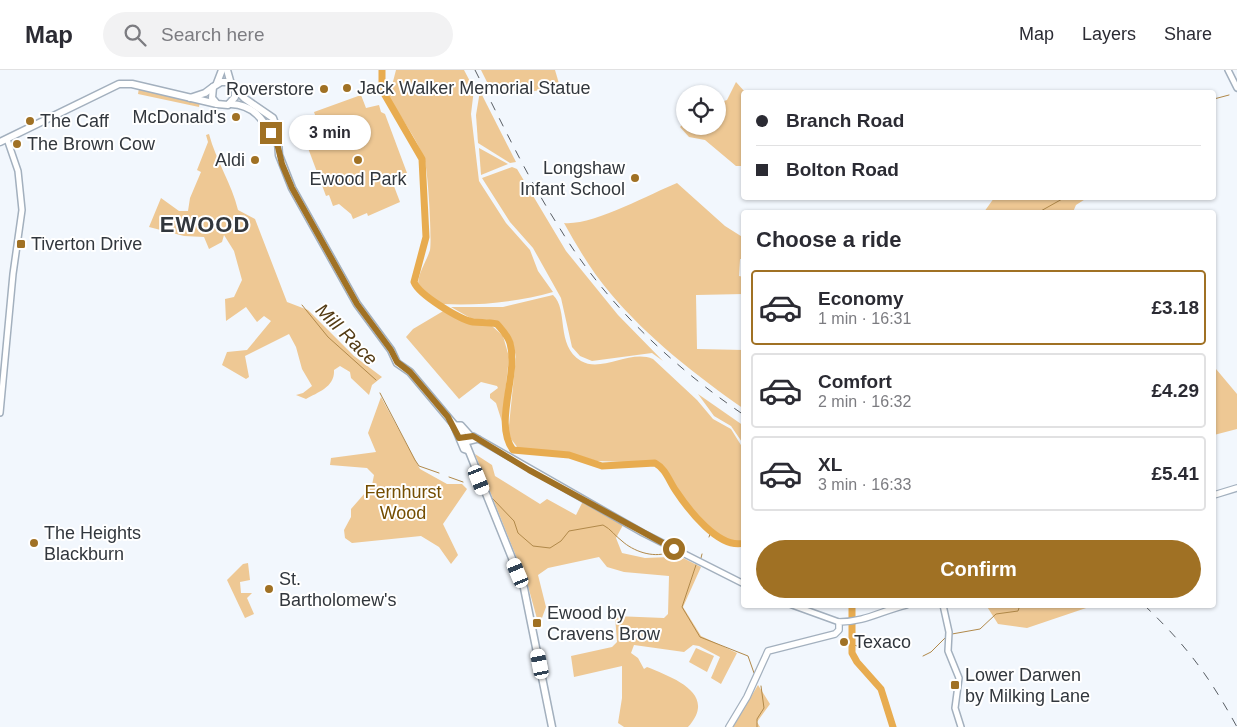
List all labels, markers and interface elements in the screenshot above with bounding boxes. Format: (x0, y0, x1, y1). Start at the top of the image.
search box (103, 12, 453, 57)
text: Map (25, 21, 73, 48)
icon: search (121, 21, 149, 49)
text: Search here (161, 24, 265, 45)
text: Map (1019, 24, 1054, 44)
text: Layers (1082, 24, 1136, 44)
text: Share (1164, 24, 1212, 44)
place label: Jack Walker Memorial Statue (357, 78, 590, 98)
place label: Roverstore (226, 79, 314, 99)
marker: Jack Walker Memorial Statue (341, 82, 353, 94)
marker: Roverstore (318, 83, 330, 95)
map controls (676, 85, 726, 135)
button: locate (676, 85, 726, 135)
place label: McDonald's (133, 107, 226, 127)
text: Branch Road (786, 110, 904, 131)
place label: The Caff (40, 111, 110, 131)
marker: McDonald's (230, 111, 242, 123)
marker: The Caff (24, 115, 36, 127)
callout: 3 min (288, 116, 371, 150)
route end (260, 122, 282, 144)
text: 3 min (309, 124, 351, 141)
place label: The Brown Cow (27, 134, 156, 154)
marker: The Brown Cow (11, 138, 23, 150)
place label: Aldi (215, 150, 245, 170)
marker: Aldi (249, 154, 261, 166)
marker: Ewood Park (352, 154, 364, 166)
place label: Longshaw Infant School (520, 158, 626, 199)
text: Bolton Road (786, 159, 899, 180)
place label: Ewood Park (309, 169, 408, 189)
marker: Longshaw Infant School (629, 172, 641, 184)
district label: EWOOD (160, 212, 250, 237)
text: Choose a ride (756, 227, 901, 252)
place label: Tiverton Drive (31, 234, 142, 254)
marker: Tiverton Drive (15, 238, 27, 250)
icon: car (758, 285, 803, 330)
text: Economy (818, 288, 904, 309)
text: £3.18 (1151, 297, 1199, 318)
water label: Mill Race (312, 299, 382, 369)
text: 1 min · 16:31 (818, 310, 911, 327)
icon: car (758, 368, 803, 413)
text: Comfort (818, 371, 892, 392)
text: £4.29 (1151, 380, 1199, 401)
text: 2 min · 16:32 (818, 393, 911, 410)
icon: car (758, 451, 803, 496)
text: XL (818, 454, 842, 475)
car (466, 463, 491, 497)
text: £5.41 (1151, 463, 1199, 484)
text: 3 min · 16:33 (818, 476, 911, 493)
park label: Fernhurst Wood (364, 482, 442, 523)
place label: The Heights Blackburn (44, 523, 141, 564)
marker: The Heights Blackburn (28, 537, 40, 549)
route start (663, 538, 685, 560)
button: Confirm (756, 540, 1201, 598)
car (505, 556, 530, 590)
place label: St. Bartholomew's (279, 569, 396, 610)
marker: St. Bartholomew's (263, 583, 275, 595)
place label: Ewood by Cravens Brow (547, 603, 661, 644)
marker: Ewood by Cravens Brow (531, 617, 543, 629)
place label: Texaco (854, 632, 911, 652)
marker: Texaco (838, 636, 850, 648)
car (529, 648, 550, 680)
place label: Lower Darwen by Milking Lane (965, 665, 1090, 706)
marker: Lower Darwen by Milking Lane (949, 679, 961, 691)

